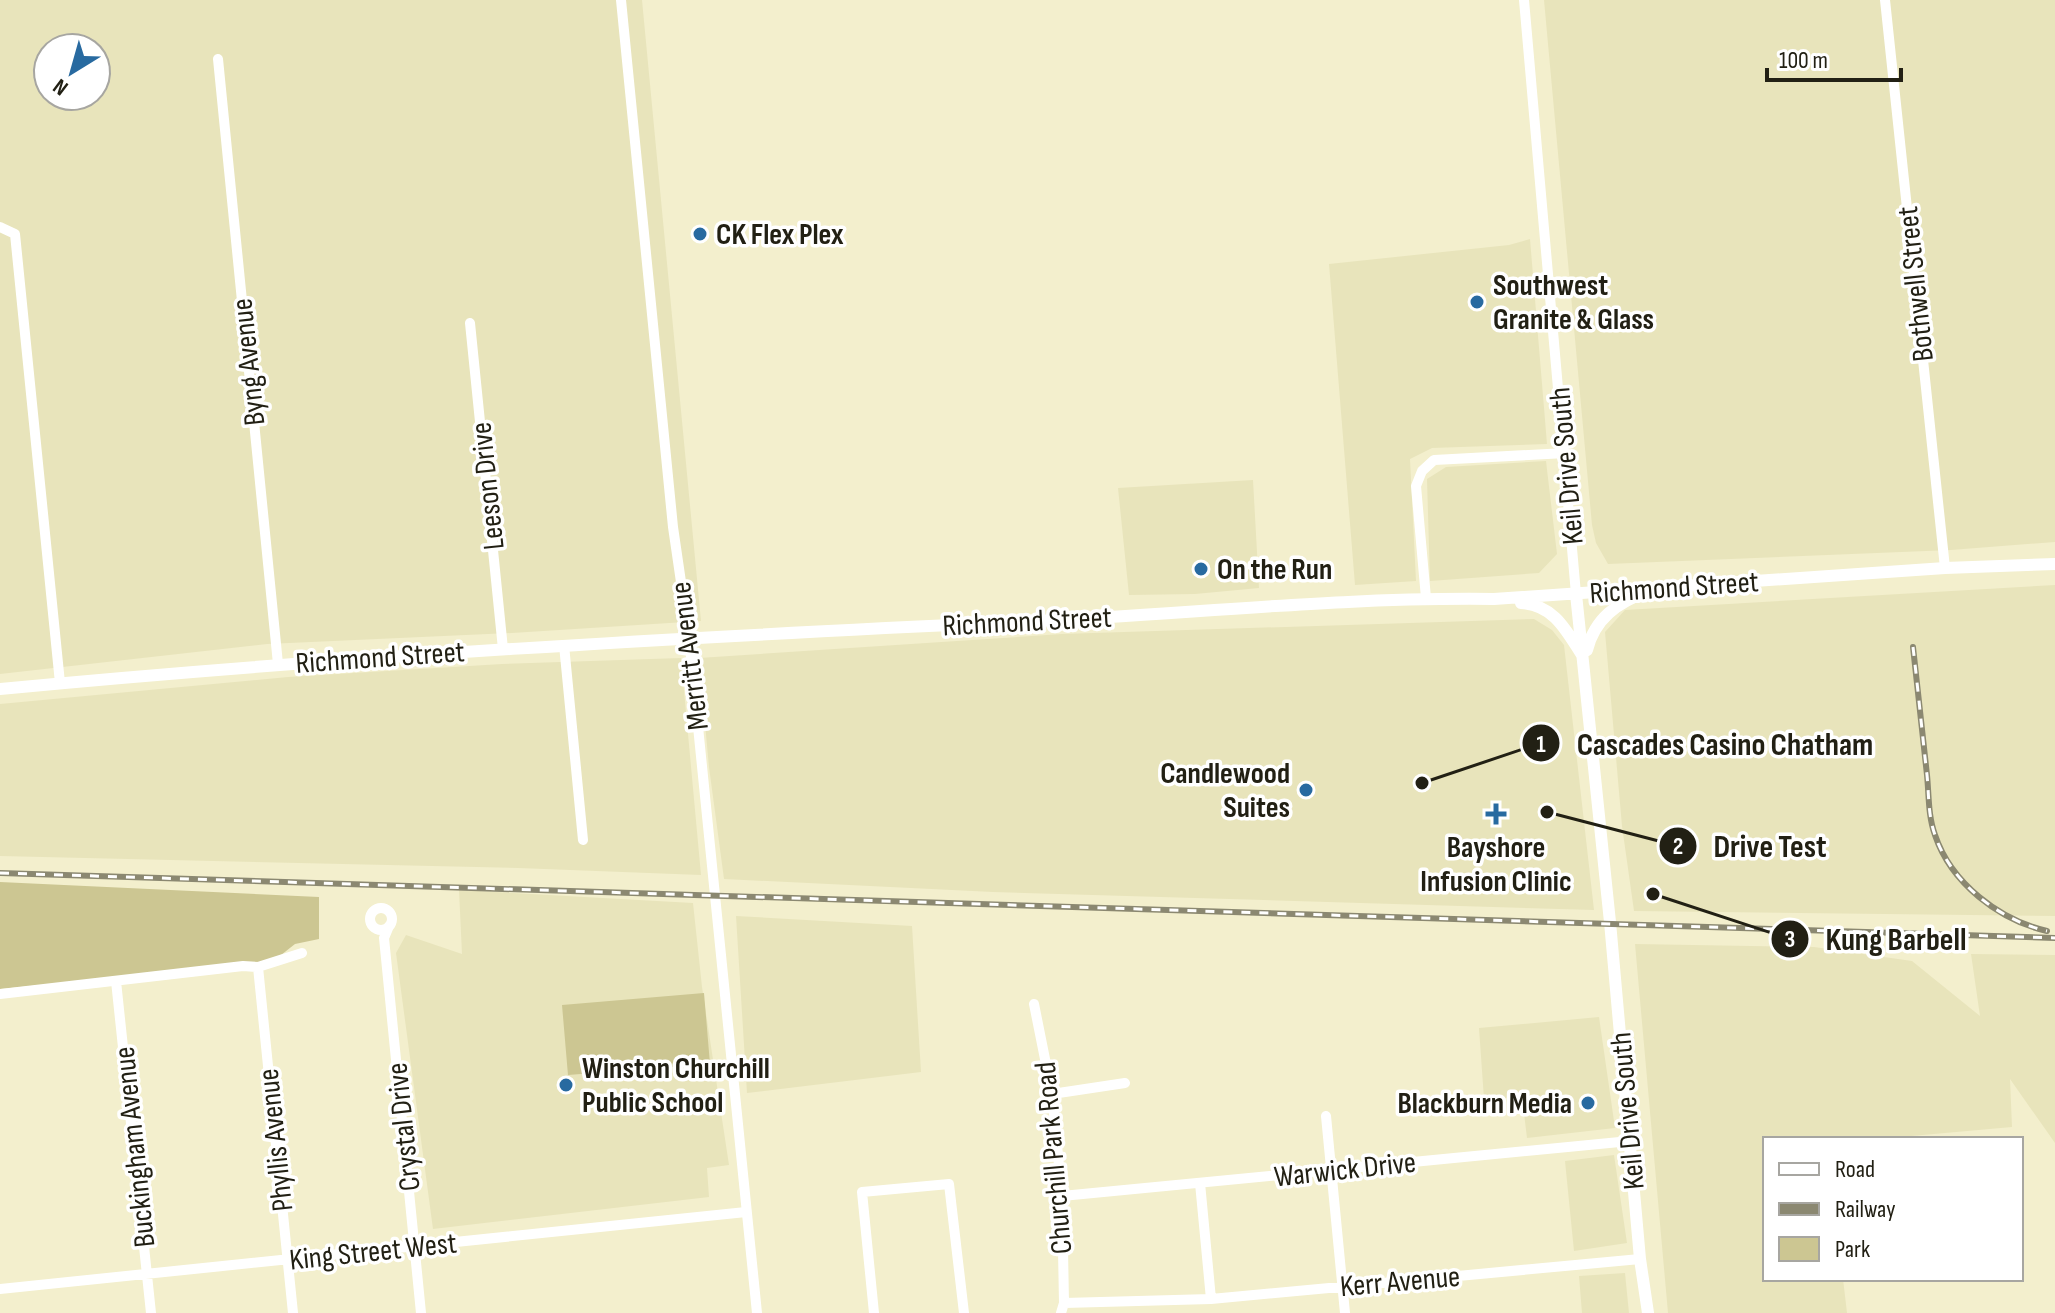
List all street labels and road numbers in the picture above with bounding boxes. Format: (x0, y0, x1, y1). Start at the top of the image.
street label: Bothwell Street (1890, 205, 1942, 363)
street label: Byng Avenue (224, 297, 274, 427)
street label: Keil Drive South (1542, 386, 1592, 546)
street label: Leeson Drive (463, 420, 513, 551)
street label: Richmond Street (1588, 564, 1760, 612)
street label: Merritt Avenue (663, 580, 717, 732)
street label: Richmond Street (942, 600, 1113, 644)
street label: Richmond Street (294, 634, 466, 682)
street label: Keil Drive South (1603, 1031, 1653, 1191)
street label: Buckingham Avenue (107, 1045, 163, 1249)
street label: Churchill Park Road (1028, 1060, 1080, 1256)
street label: Crystal Drive (379, 1061, 429, 1193)
street label: Phyllis Avenue (251, 1067, 301, 1213)
street label: Warwick Drive (1272, 1145, 1418, 1195)
street label: King Street West (288, 1225, 458, 1279)
street label: Kerr Avenue (1339, 1259, 1462, 1305)

